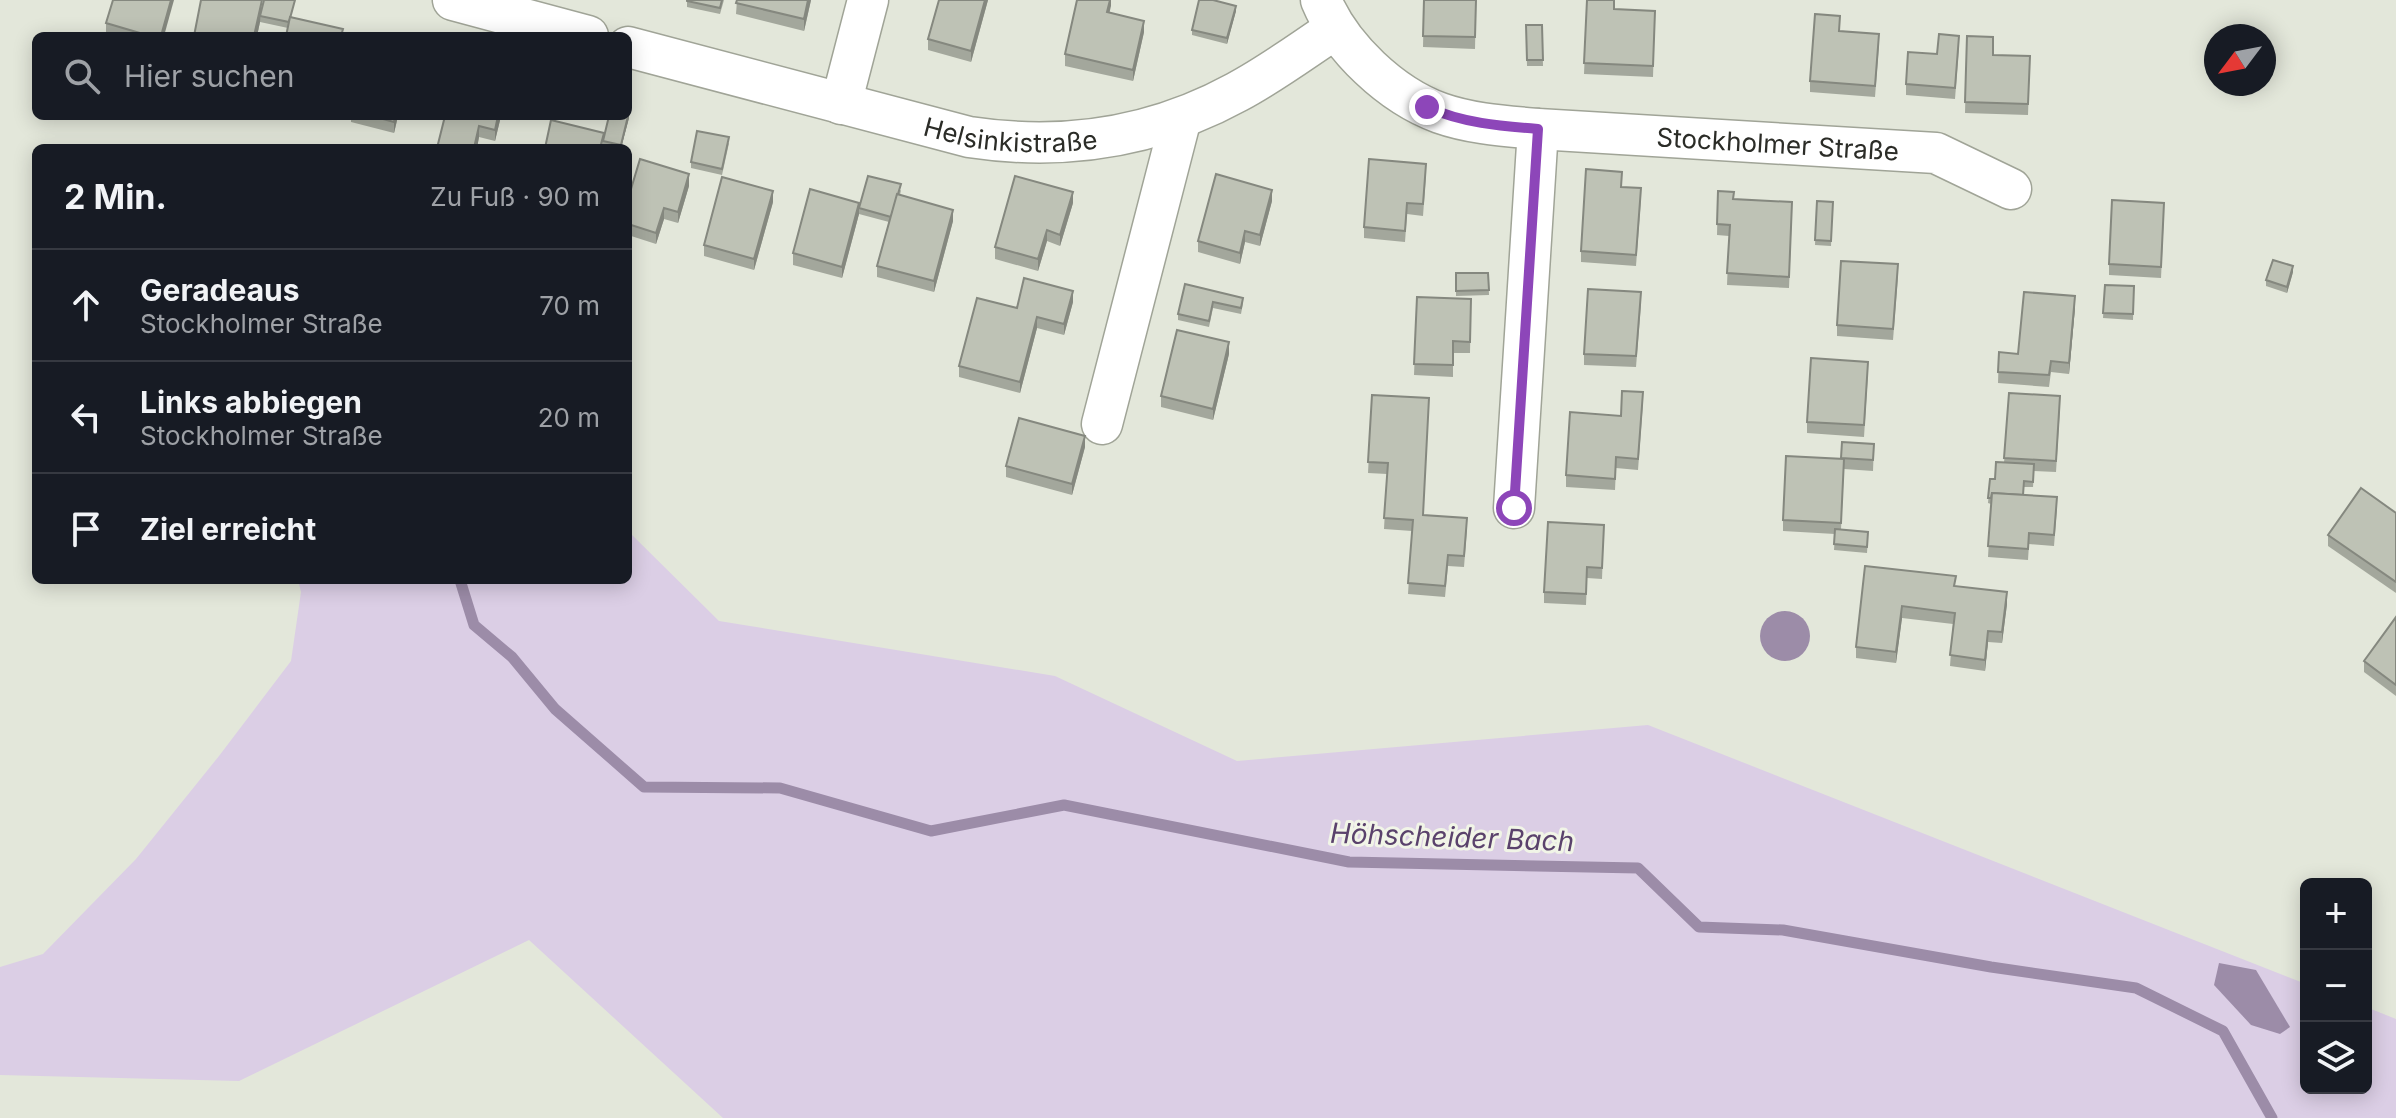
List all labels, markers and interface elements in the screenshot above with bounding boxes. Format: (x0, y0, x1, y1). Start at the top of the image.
north arrow (2204, 24, 2276, 96)
search box (32, 32, 632, 120)
icon: search (60, 54, 104, 98)
text: Hier suchen (124, 58, 294, 94)
route end (1409, 89, 1445, 125)
street label: Helsinkistraße (921, 110, 1099, 158)
street label: Stockholmer Straße (1656, 121, 1900, 166)
text: 2 Min. (64, 176, 167, 217)
text: Zu Fuß · 90 m (430, 181, 600, 212)
text: Geradeaus (140, 272, 300, 308)
icon: ahead (64, 283, 108, 327)
text: 70 m (539, 290, 600, 321)
text: Stockholmer Straße (140, 308, 383, 339)
text: Links abbiegen (140, 384, 362, 420)
icon: left (64, 395, 108, 439)
text: 20 m (538, 402, 600, 433)
text: Stockholmer Straße (140, 420, 383, 451)
route start (1496, 490, 1532, 526)
icon: arrive (64, 507, 108, 551)
text: Ziel erreicht (140, 511, 316, 547)
water label: Höhscheider Bach (1329, 816, 1575, 858)
map controls (2300, 878, 2372, 1094)
button: + (2300, 878, 2372, 950)
button: − (2300, 950, 2372, 1022)
button: layers (2300, 1022, 2372, 1094)

